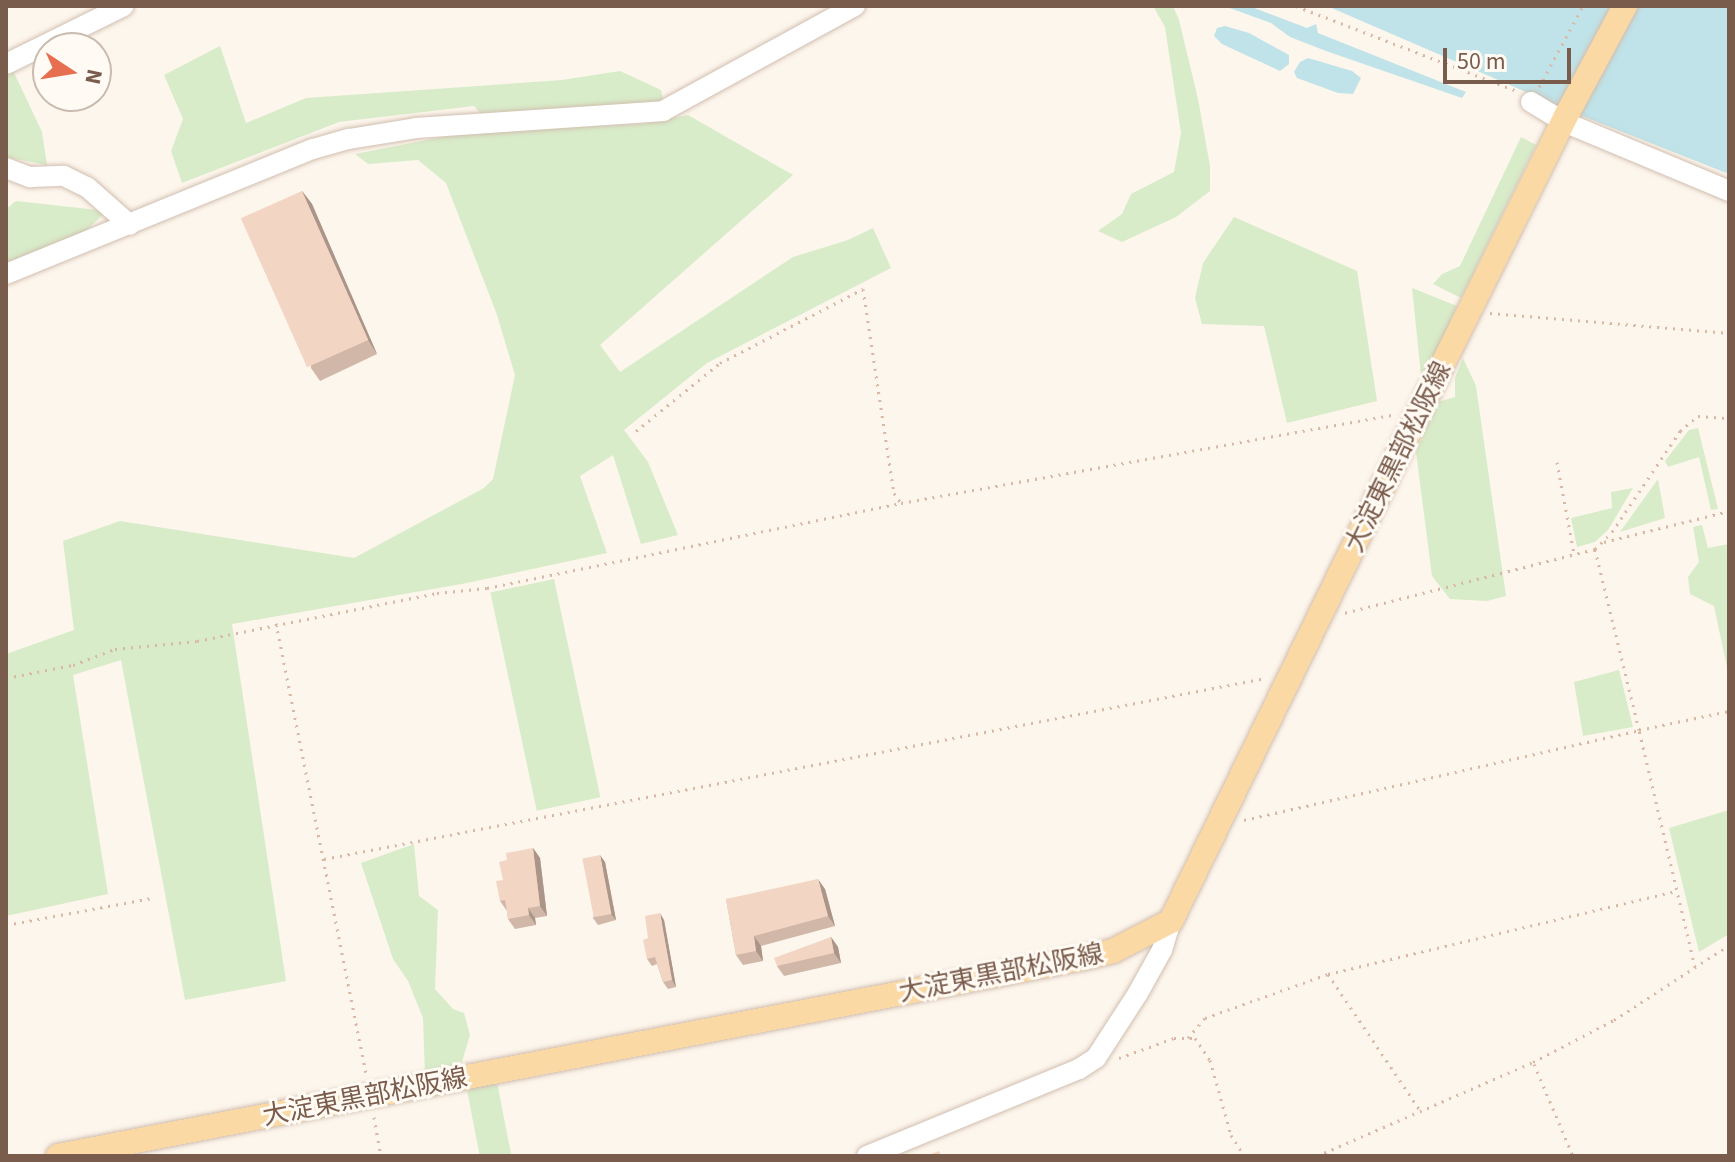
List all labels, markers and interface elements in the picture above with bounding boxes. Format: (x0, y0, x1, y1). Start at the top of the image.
north arrow (32, 32, 112, 112)
scale bar (1447, 32, 1575, 82)
text: 50 m (1457, 44, 1506, 79)
text: N (76, 66, 111, 87)
street label: 大淀東黒部松阪線 (1338, 357, 1458, 557)
street label: 大淀東黒部松阪線 (896, 938, 1106, 1008)
street label: 大淀東黒部松阪線 (260, 1062, 470, 1132)

